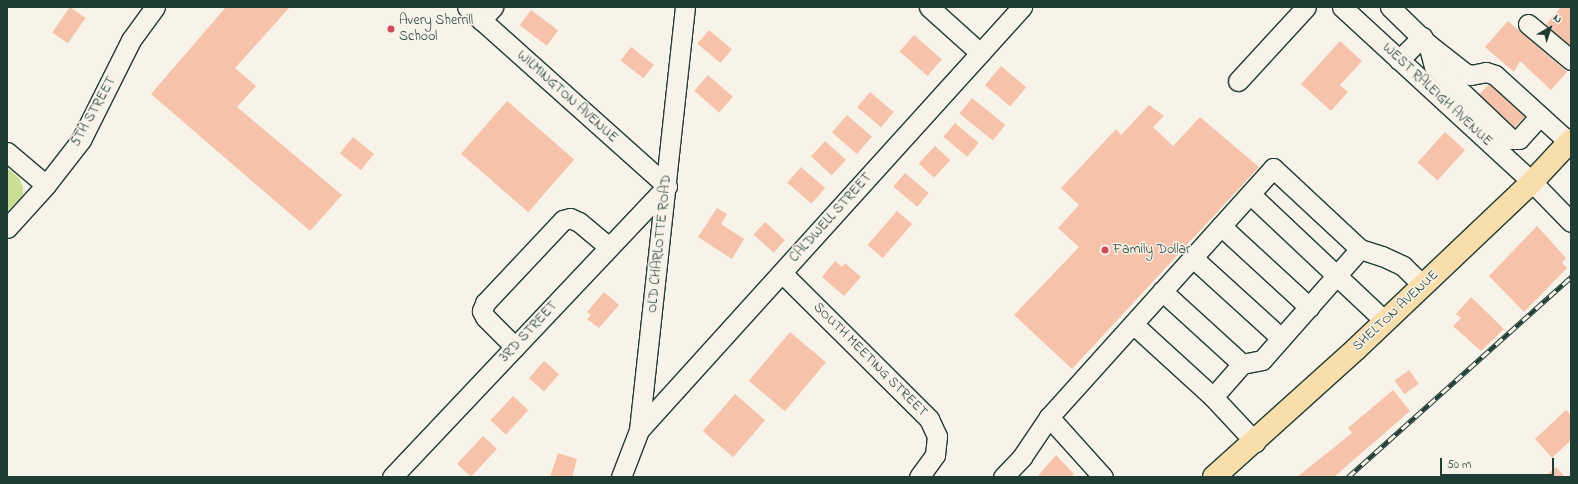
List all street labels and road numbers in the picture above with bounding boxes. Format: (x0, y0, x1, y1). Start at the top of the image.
street label: WEST RALEIGH AVENUE (1379, 40, 1495, 150)
street label: WILMINGTON AVENUE (513, 47, 621, 147)
street label: 5TH STREET (68, 74, 120, 150)
street label: CALDWELL STREET (786, 170, 876, 266)
street label: OLD CHARLOTTE ROAD (644, 174, 676, 314)
street label: SHELTON AVENUE (1350, 267, 1442, 355)
street label: 3RD STREET (497, 298, 561, 366)
street label: SOUTH MEETING STREET (809, 299, 931, 421)

